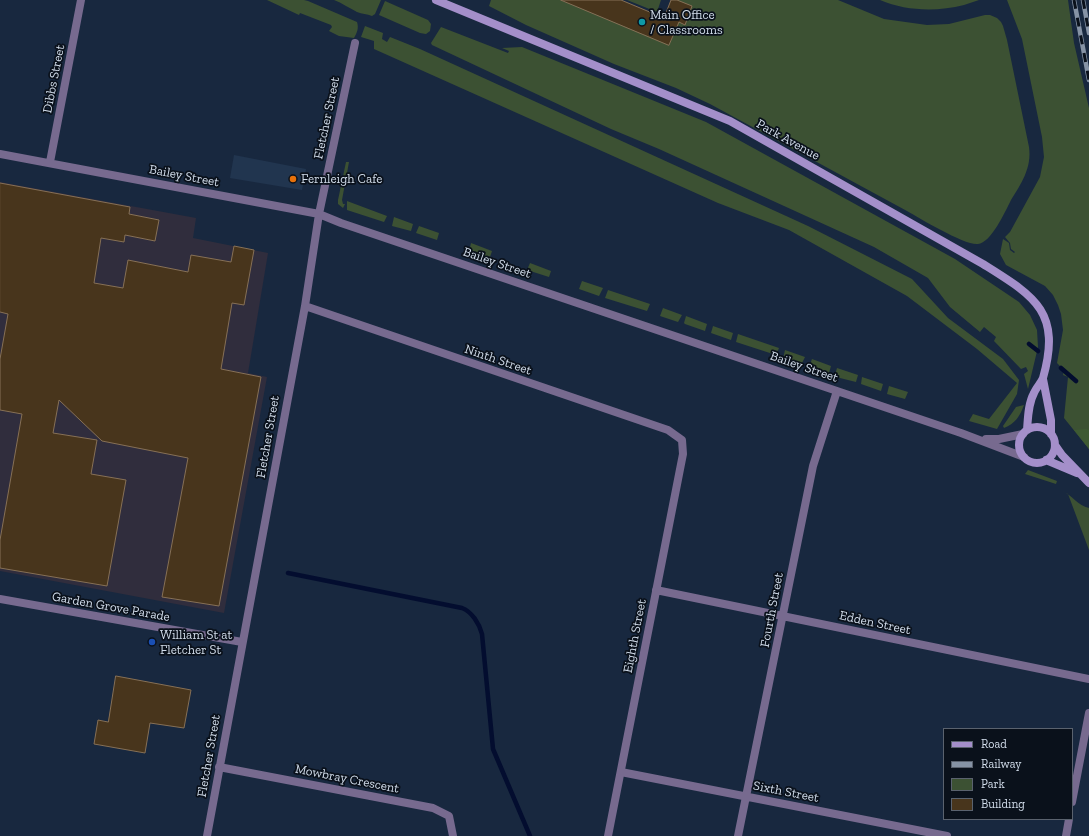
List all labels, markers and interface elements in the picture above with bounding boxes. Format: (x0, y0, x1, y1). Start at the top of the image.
place label: Main Office / Classrooms (650, 7, 723, 38)
marker: Main Office / Classrooms (637, 17, 647, 27)
street label: Dibbs Street (40, 43, 68, 115)
street label: Fletcher Street (311, 75, 343, 161)
street label: Park Avenue (754, 116, 822, 164)
street label: Bailey Street (148, 162, 220, 190)
place label: Fernleigh Cafe (301, 171, 382, 187)
marker: Fernleigh Cafe (288, 174, 298, 184)
street label: Bailey Street (461, 244, 533, 282)
street label: Ninth Street (462, 341, 534, 379)
street label: Bailey Street (768, 348, 840, 386)
street label: Fletcher Street (253, 394, 283, 480)
street label: Fourth Street (757, 571, 787, 649)
street label: Garden Grove Parade (51, 589, 171, 625)
street label: Eighth Street (620, 598, 650, 674)
street label: Edden Street (838, 608, 912, 638)
place label: William St at Fletcher St (160, 627, 232, 658)
marker: William St at Fletcher St (147, 637, 157, 647)
street label: Fletcher Street (194, 713, 224, 799)
legend (943, 728, 1073, 820)
text: Road (981, 737, 1007, 751)
text: Railway (981, 757, 1022, 771)
street label: Mowbray Crescent (294, 761, 400, 797)
text: Park (981, 777, 1005, 791)
street label: Sixth Street (752, 778, 820, 806)
text: Building (981, 797, 1025, 811)

